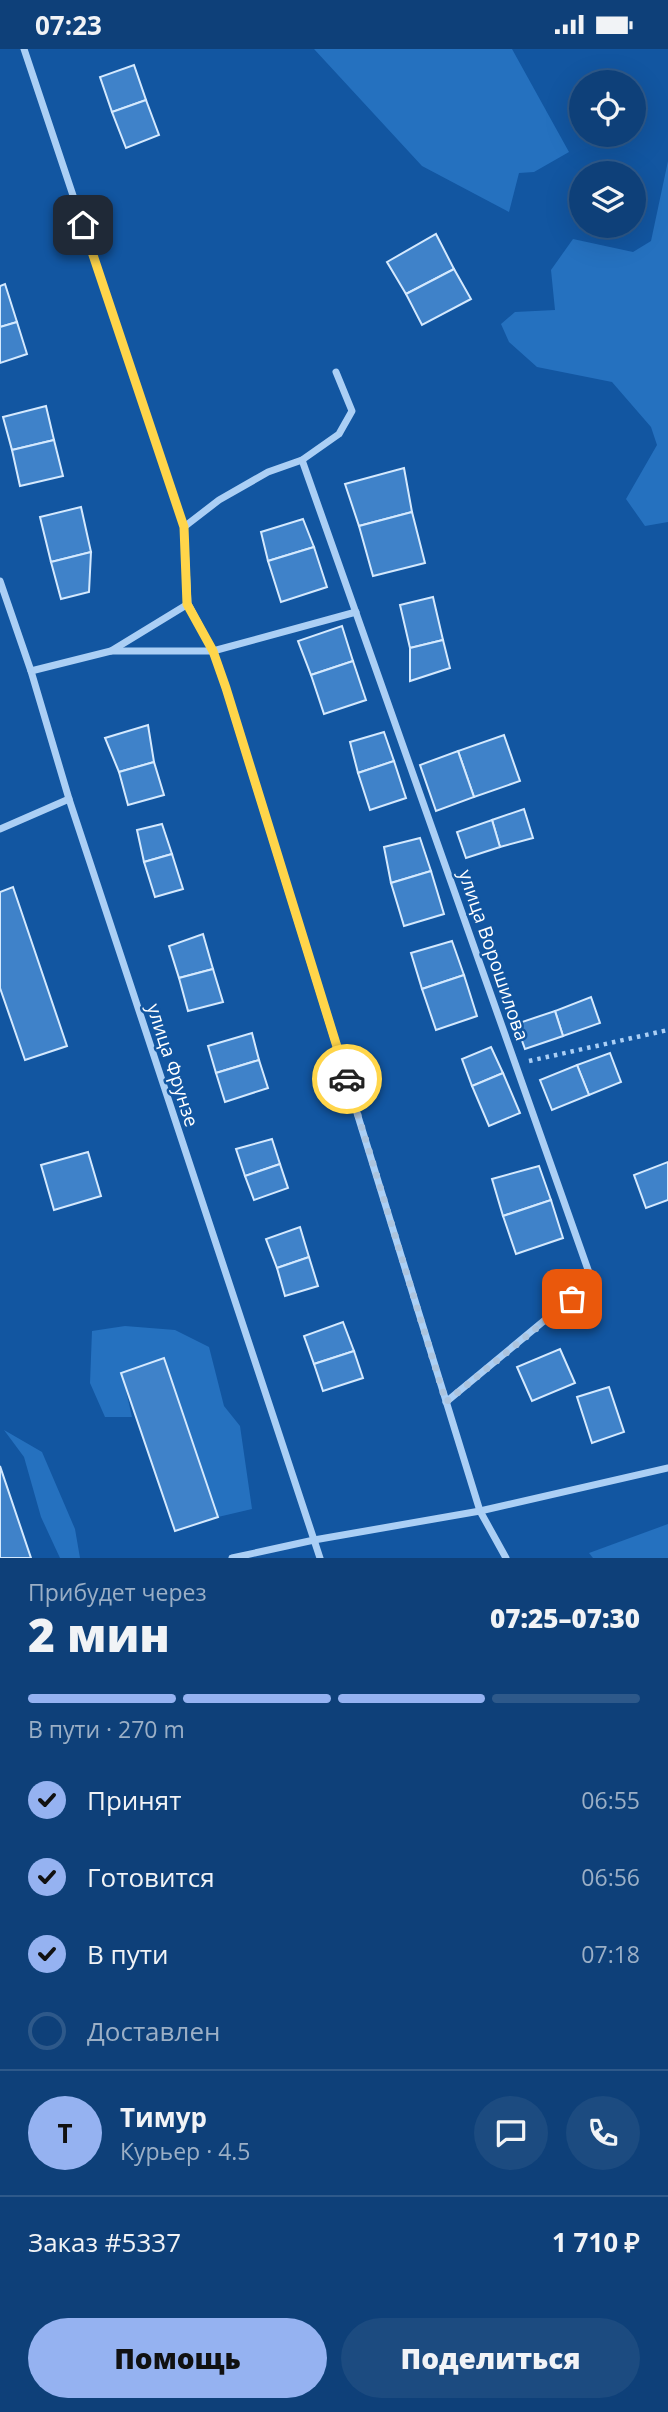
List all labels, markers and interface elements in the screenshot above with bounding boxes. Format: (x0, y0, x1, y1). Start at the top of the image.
text: 07:23 (35, 7, 102, 43)
map controls (569, 70, 646, 238)
button: locate (569, 70, 646, 147)
button: layers (569, 161, 646, 238)
pin (53, 195, 113, 255)
icon: home (64, 206, 102, 244)
street label: улица Ворошилова (453, 866, 535, 1044)
street label: улица Фрунзе (141, 1000, 205, 1130)
courier (312, 1044, 382, 1114)
icon: car (328, 1060, 366, 1098)
pin (542, 1269, 602, 1329)
icon: bag (553, 1280, 591, 1318)
text: Прибудет через (28, 1576, 207, 1608)
text: 07:25–07:30 (490, 1600, 640, 1636)
text: 2 мин (28, 1603, 170, 1665)
text: В пути · 270 m (28, 1713, 185, 1745)
icon: check (28, 1781, 66, 1819)
text: Принят (87, 1782, 181, 1818)
text: 06:55 (581, 1784, 640, 1816)
icon: check (28, 1858, 66, 1896)
text: Готовится (87, 1859, 215, 1895)
text: 06:56 (581, 1861, 640, 1893)
icon: check (28, 1935, 66, 1973)
text: В пути (87, 1936, 168, 1972)
text: 07:18 (581, 1938, 640, 1970)
text: Доставлен (87, 2013, 220, 2049)
button: chat (474, 2096, 548, 2170)
button: phone (566, 2096, 640, 2170)
text: Тимур (120, 2099, 207, 2135)
text: Т (57, 2115, 73, 2151)
text: Курьер · 4.5 (120, 2135, 251, 2167)
text: Заказ #5337 (28, 2224, 181, 2260)
text: 1 710 ₽ (552, 2224, 640, 2260)
button: Помощь (28, 2318, 327, 2398)
button: Поделиться (341, 2318, 640, 2398)

